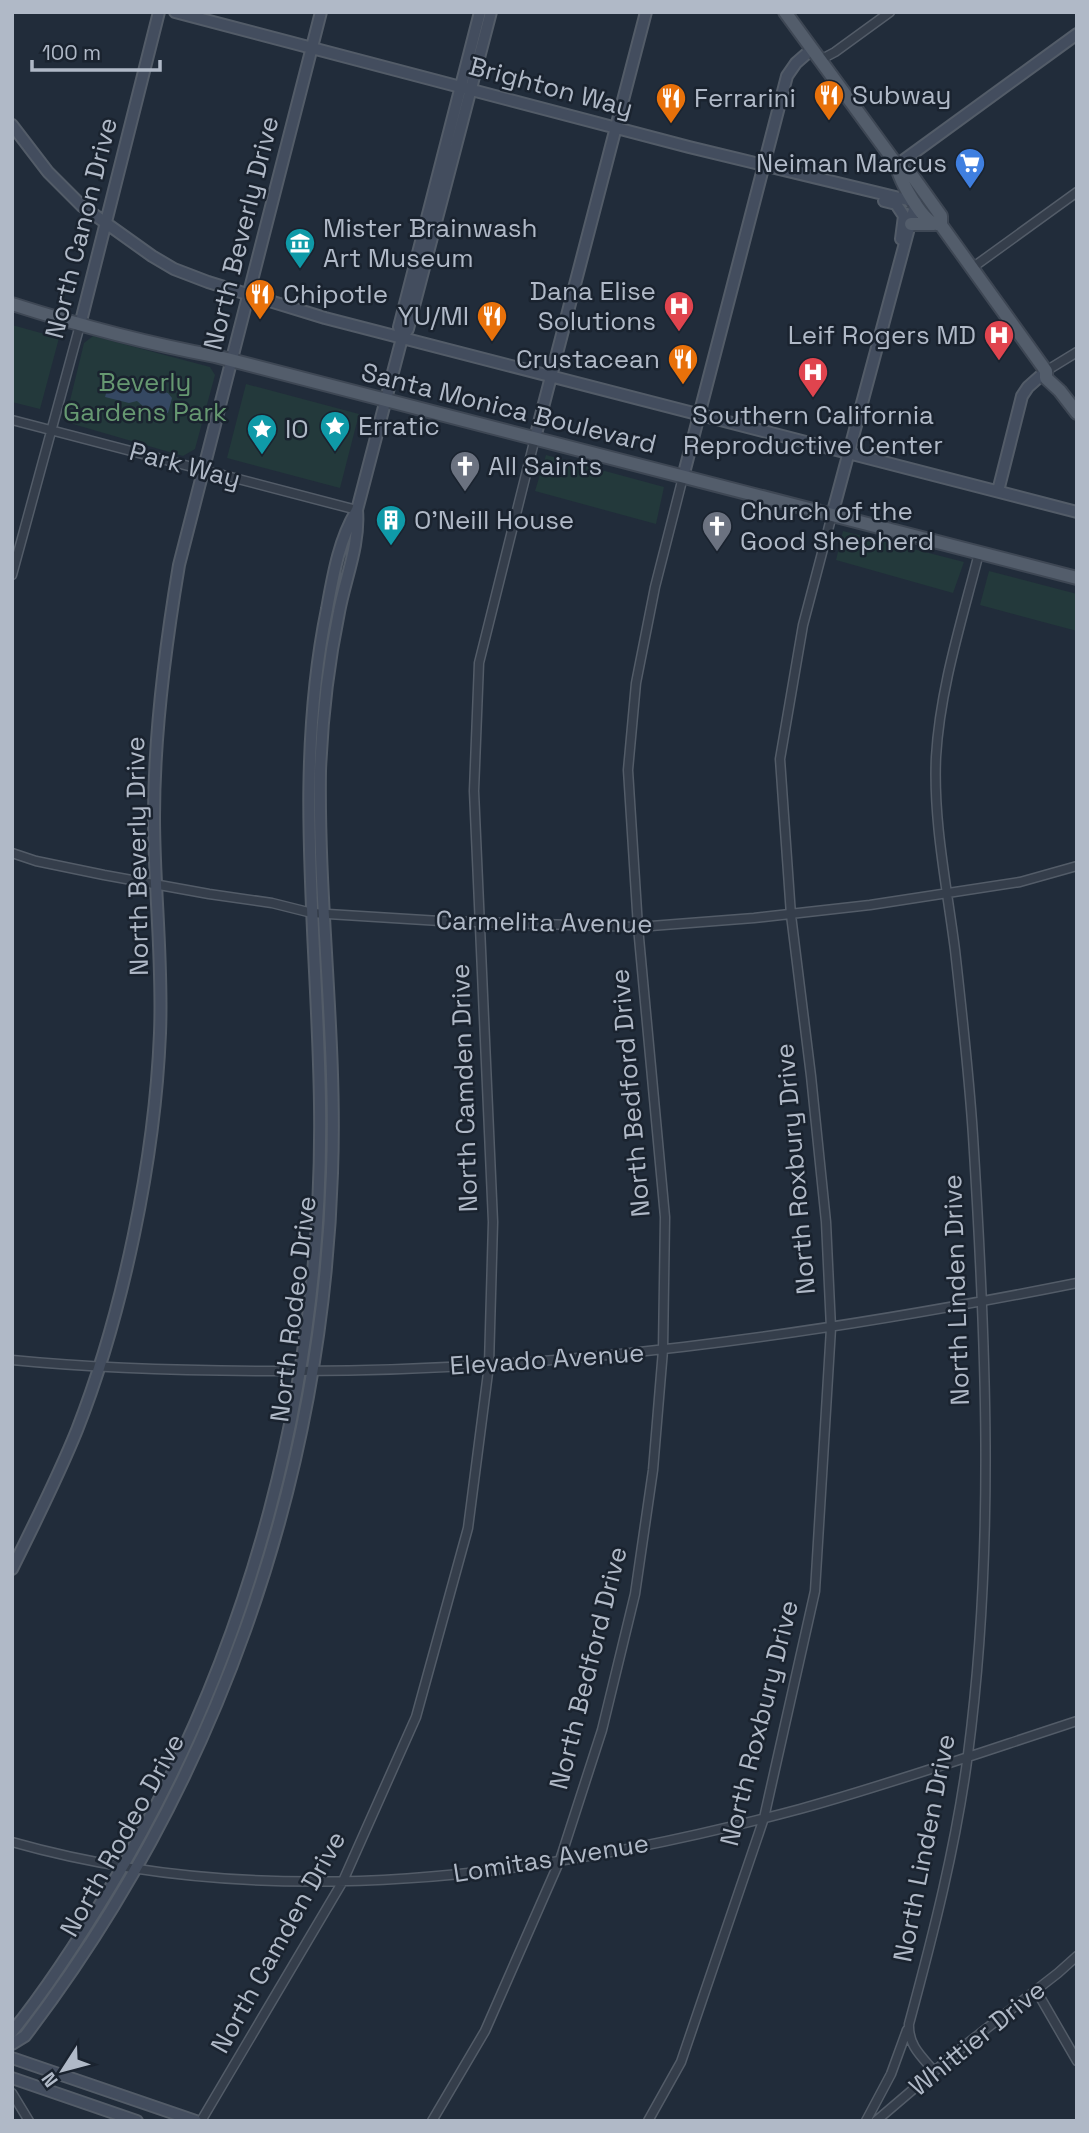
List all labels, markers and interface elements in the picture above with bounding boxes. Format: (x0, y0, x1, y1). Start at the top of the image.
scale bar (32, 28, 159, 72)
text: 100 m (42, 39, 101, 66)
street label: Brighton Way (465, 49, 637, 125)
restaurant icon: Subway (812, 78, 846, 122)
place label: Subway (852, 78, 951, 112)
restaurant icon: Ferrarini (654, 81, 688, 125)
place label: Ferrarini (694, 81, 796, 115)
street label: North Beverly Drive (196, 113, 286, 353)
street label: North Canon Drive (37, 114, 125, 342)
place label: Neiman Marcus (756, 146, 947, 180)
supermarket icon: Neiman Marcus (953, 146, 987, 190)
place label: Mister Brainwash Art Museum (323, 211, 537, 275)
museum icon: Mister Brainwash Art Museum (283, 226, 317, 270)
place label: Dana Elise Solutions (530, 274, 656, 338)
restaurant icon: Chipotle (243, 277, 277, 321)
place label: Chipotle (283, 277, 388, 311)
hospital icon: Dana Elise Solutions (662, 289, 696, 333)
place label: YU/MI (398, 299, 469, 333)
restaurant icon: YU/MI (475, 299, 509, 343)
place label: Leif Rogers MD (788, 318, 976, 352)
hospital icon: Leif Rogers MD (982, 318, 1016, 362)
place label: Crustacean (516, 342, 660, 376)
restaurant icon: Crustacean (666, 342, 700, 386)
street label: Santa Monica Boulevard (358, 355, 660, 461)
hospital icon: Southern California Reproductive Center (796, 355, 830, 399)
park label: Beverly Gardens Park (63, 365, 227, 429)
place label: Southern California Reproductive Center (683, 398, 943, 462)
place icon: Erratic (318, 409, 352, 453)
place label: Erratic (358, 409, 440, 443)
place icon: IO (245, 412, 279, 456)
place label: IO (285, 412, 309, 446)
street label: Park Way (126, 434, 244, 496)
church icon: All Saints (448, 449, 482, 493)
place label: All Saints (488, 449, 602, 483)
place label: Church of the Good Shepherd (740, 494, 934, 558)
building icon: O'Neill House (374, 503, 408, 547)
place label: O'Neill House (414, 503, 574, 537)
church icon: Church of the Good Shepherd (700, 509, 734, 553)
street label: North Beverly Drive (118, 736, 156, 976)
street label: Carmelita Avenue (435, 903, 653, 941)
street label: North Camden Drive (443, 963, 485, 1213)
street label: North Bedford Drive (602, 967, 658, 1219)
street label: North Roxbury Drive (767, 1042, 823, 1296)
street label: North Linden Drive (935, 1174, 977, 1406)
street label: North Rodeo Drive (262, 1194, 324, 1424)
street label: Elevado Avenue (449, 1335, 645, 1383)
street label: North Bedford Drive (541, 1543, 635, 1793)
street label: North Roxbury Drive (712, 1597, 806, 1849)
street label: North Rodeo Drive (52, 1727, 192, 1943)
street label: North Linden Drive (885, 1731, 963, 1965)
street label: North Camden Drive (203, 1825, 353, 2059)
street label: Lomitas Avenue (451, 1826, 651, 1890)
street label: Whittier Drive (902, 1973, 1052, 2103)
north arrow (28, 2035, 98, 2105)
text: N (36, 2067, 64, 2092)

